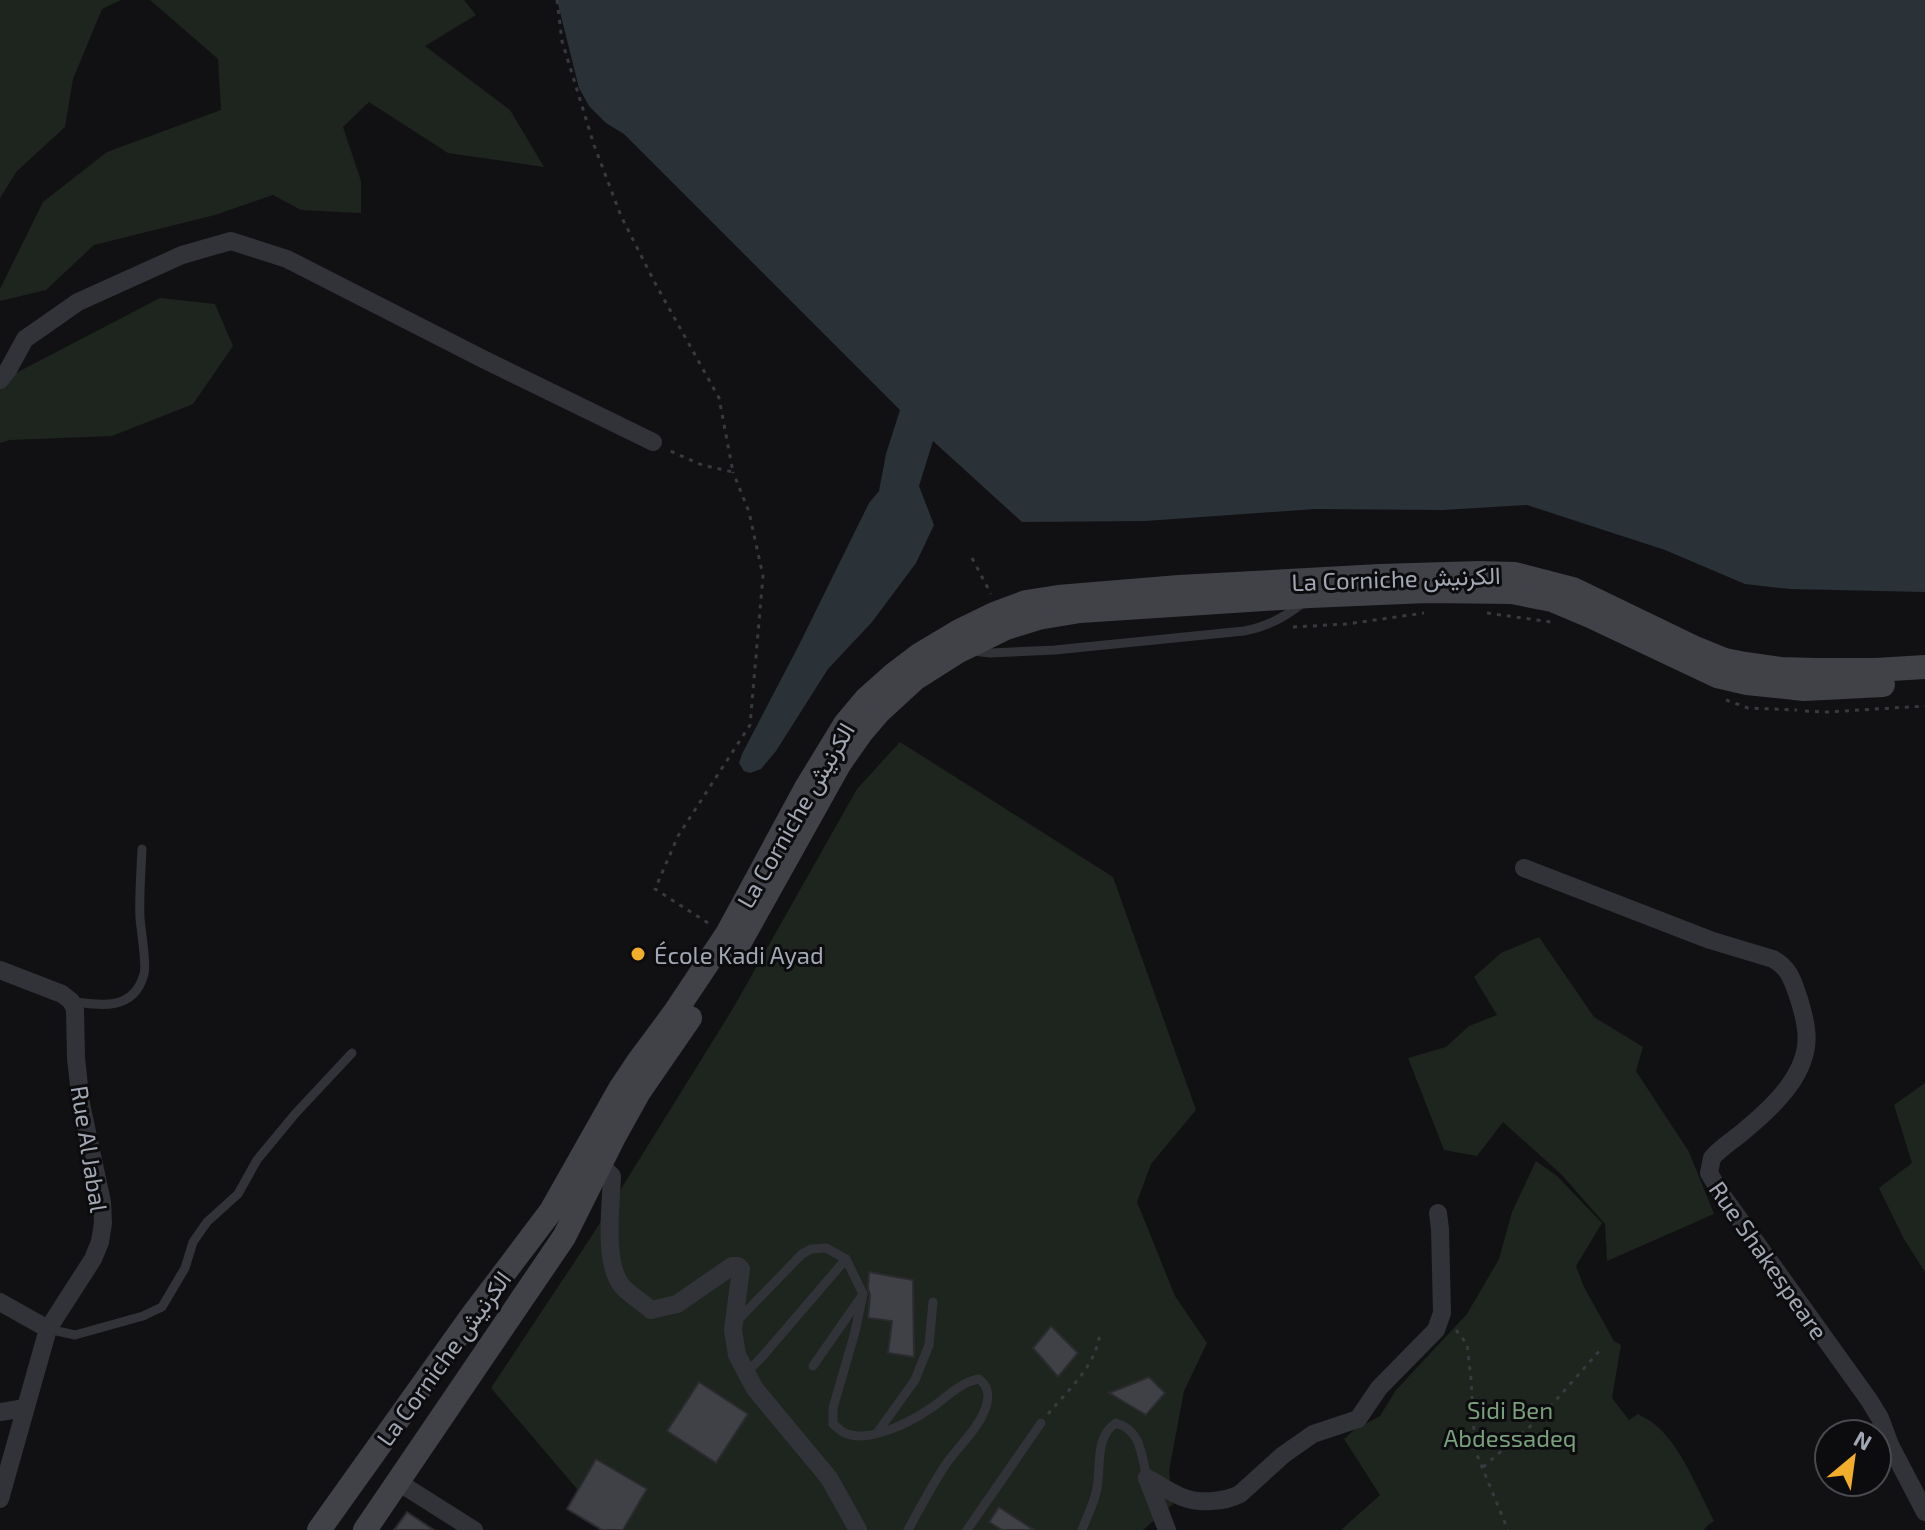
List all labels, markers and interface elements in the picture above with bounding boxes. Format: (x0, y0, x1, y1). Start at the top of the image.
street label: La Corniche الكرنيش (1291, 560, 1501, 598)
street label: La Corniche الكرنيش (730, 717, 862, 914)
place label: École Kadi Ayad (654, 940, 824, 969)
marker: École Kadi Ayad (629, 945, 647, 963)
street label: Rue Al Jabal (66, 1084, 114, 1214)
street label: Rue Shakespeare (1704, 1175, 1834, 1345)
street label: La Corniche الكرنيش (370, 1265, 518, 1452)
park label: Sidi Ben Abdessadeq (1443, 1395, 1577, 1452)
north arrow (1813, 1418, 1893, 1498)
text: N (1850, 1424, 1876, 1455)

